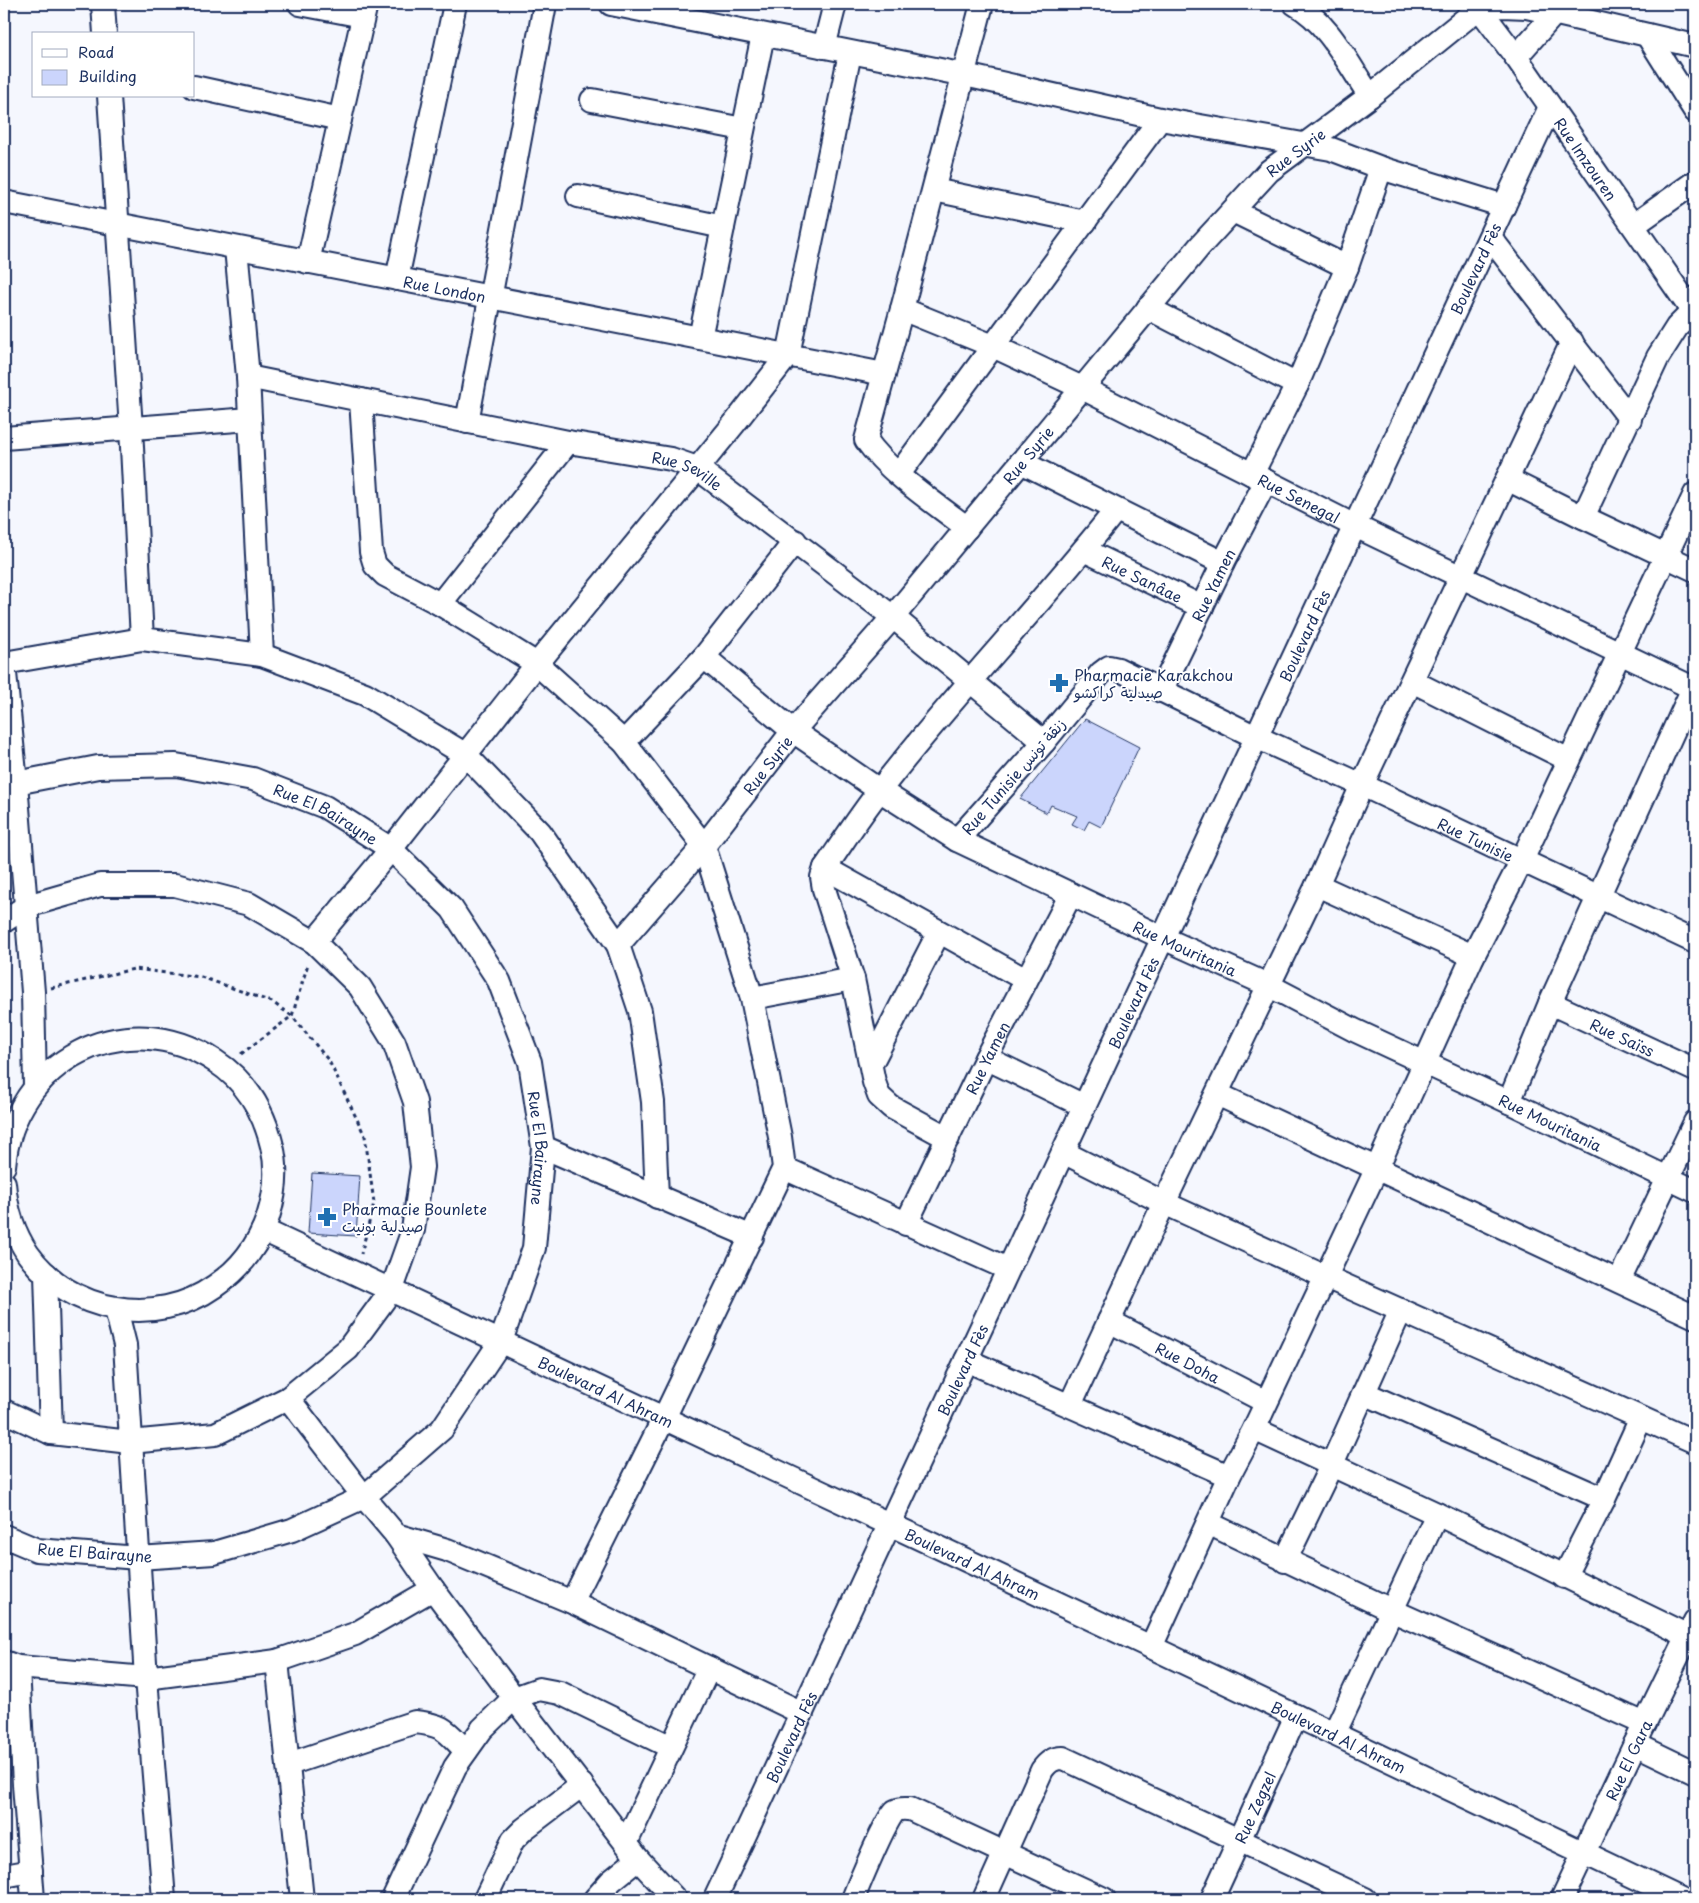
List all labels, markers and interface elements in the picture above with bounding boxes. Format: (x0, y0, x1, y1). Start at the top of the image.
legend (32, 32, 195, 98)
text: Road (78, 40, 114, 63)
text: Building (78, 64, 137, 87)
street label: Rue Imzouren (1549, 112, 1623, 205)
street label: Rue Syrie (1260, 122, 1330, 182)
street label: Boulevard Fès (1444, 219, 1506, 318)
street label: Rue London (401, 269, 488, 307)
street label: Rue Syrie (997, 421, 1058, 489)
street label: Rue Seville (650, 445, 728, 495)
street label: Rue Senegal (1254, 467, 1344, 528)
street label: Rue Yamen (1185, 544, 1240, 625)
street label: Rue Sanâae (1099, 549, 1186, 607)
street label: Boulevard Fès (1272, 586, 1335, 685)
place label: Pharmacie Karakchou صيدلية كراكشو (1073, 663, 1233, 703)
pharmacy icon: Pharmacie Karakchou صيدلية كراكشو (1048, 672, 1070, 694)
street label: Rue Tunisie زنقة تونس (956, 713, 1070, 839)
street label: Rue Syrie (737, 730, 797, 799)
street label: Rue El Bairayne (270, 777, 383, 850)
street label: Rue Tunisie (1434, 811, 1518, 867)
street label: Rue Mouritania (1130, 914, 1241, 982)
street label: Boulevard Fès (1101, 953, 1164, 1052)
street label: Rue Saïss (1587, 1012, 1659, 1061)
street label: Rue Yamen (959, 1017, 1015, 1098)
street label: Rue Mouritania (1495, 1088, 1607, 1157)
street label: Rue El Bairayne (523, 1089, 555, 1206)
place label: Pharmacie Bounlete صيدلية بونيت (342, 1197, 487, 1237)
pharmacy icon: Pharmacie Bounlete صيدلية بونيت (316, 1206, 338, 1228)
street label: Boulevard Fès (930, 1320, 993, 1419)
street label: Rue Doha (1152, 1336, 1225, 1388)
street label: Boulevard Al Ahram (535, 1349, 677, 1433)
street label: Boulevard Al Ahram (901, 1522, 1044, 1605)
street label: Rue El Bairayne (37, 1537, 153, 1567)
street label: Boulevard Fès (759, 1687, 822, 1786)
street label: Boulevard Al Ahram (1268, 1694, 1410, 1778)
street label: Rue El Gara (1599, 1715, 1657, 1804)
street label: Rue Zegzel (1228, 1768, 1281, 1847)

